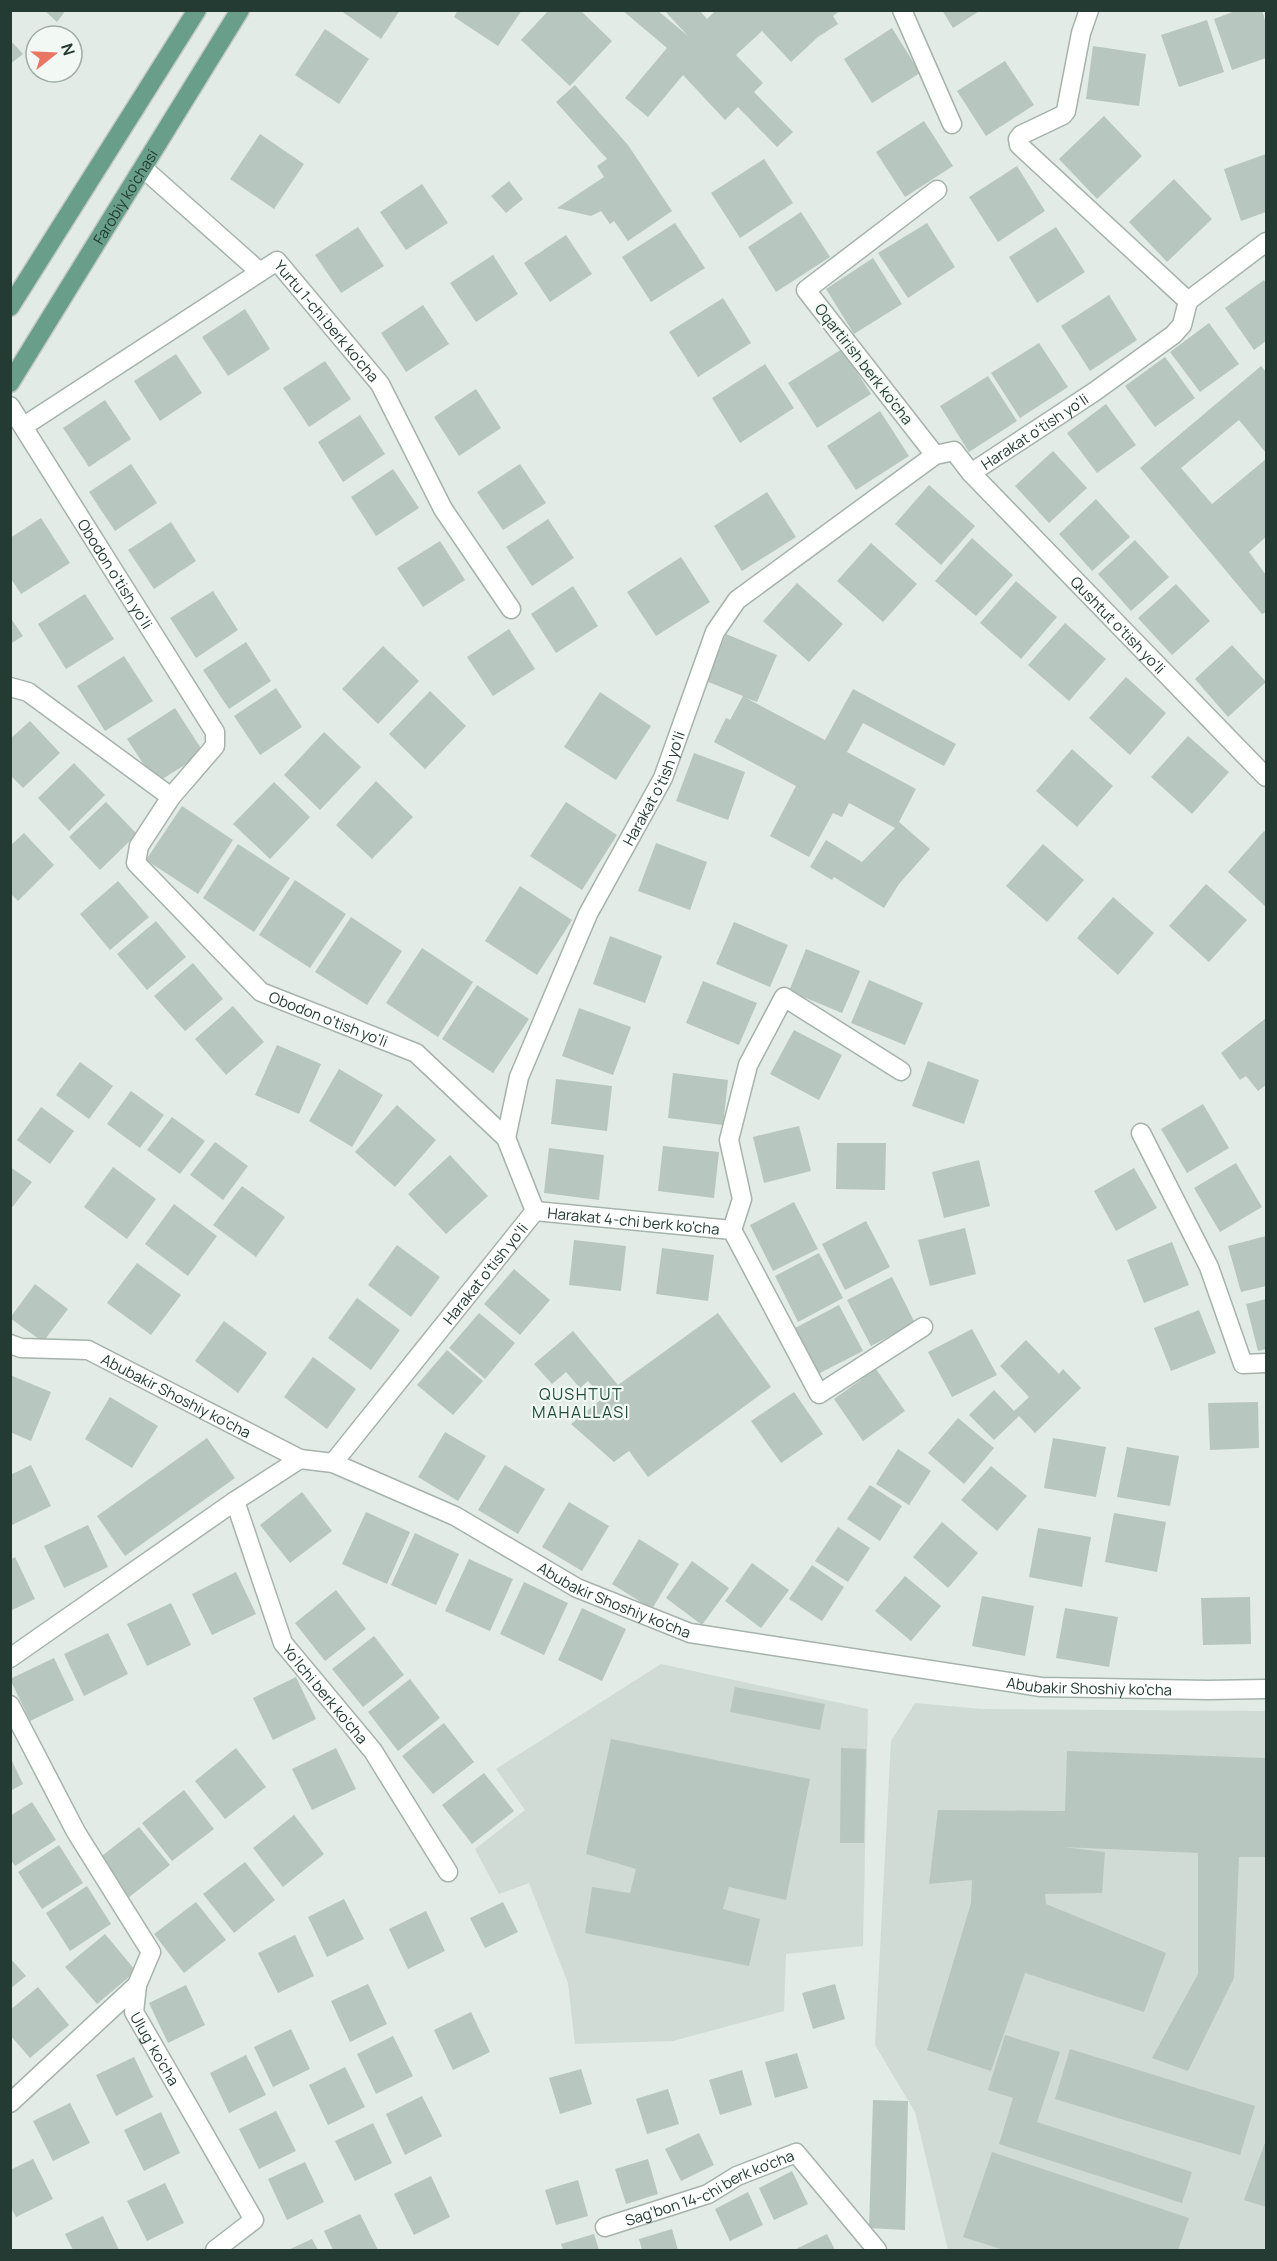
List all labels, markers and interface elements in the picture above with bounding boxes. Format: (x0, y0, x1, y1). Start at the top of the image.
north arrow (24, 24, 84, 84)
text: N (56, 40, 81, 58)
street label: Farobiy ko'chasi (88, 145, 162, 248)
street label: Yurtu 1-chi berk ko'cha (270, 255, 384, 386)
street label: Oqartirish berk ko'cha (810, 299, 918, 429)
street label: Harakat o'tish yo'li (977, 388, 1092, 474)
street label: Obodon o'tish yo'li (73, 515, 158, 633)
street label: Qushtut o'tish yo'li (1066, 571, 1170, 678)
street label: Harakat o'tish yo'li (617, 728, 689, 849)
street label: Obodon o'tish yo'li (266, 986, 391, 1051)
street label: Harakat 4-chi berk ko'cha (547, 1202, 721, 1239)
street label: Harakat o'tish yo'li (438, 1218, 532, 1329)
street label: Abubakir Shoshiy ko'cha (98, 1348, 255, 1443)
district label: QUSHTUT MAHALLASI (532, 1383, 630, 1423)
street label: Abubakir Shoshiy ko'cha (534, 1557, 694, 1643)
street label: Yo'lchi berk ko'cha (278, 1640, 373, 1748)
street label: Abubakir Shoshiy ko'cha (1005, 1671, 1172, 1700)
street label: Ulug' ko'cha (126, 2008, 185, 2089)
street label: Sag'bon 14-chi berk ko'cha (622, 2144, 797, 2230)

